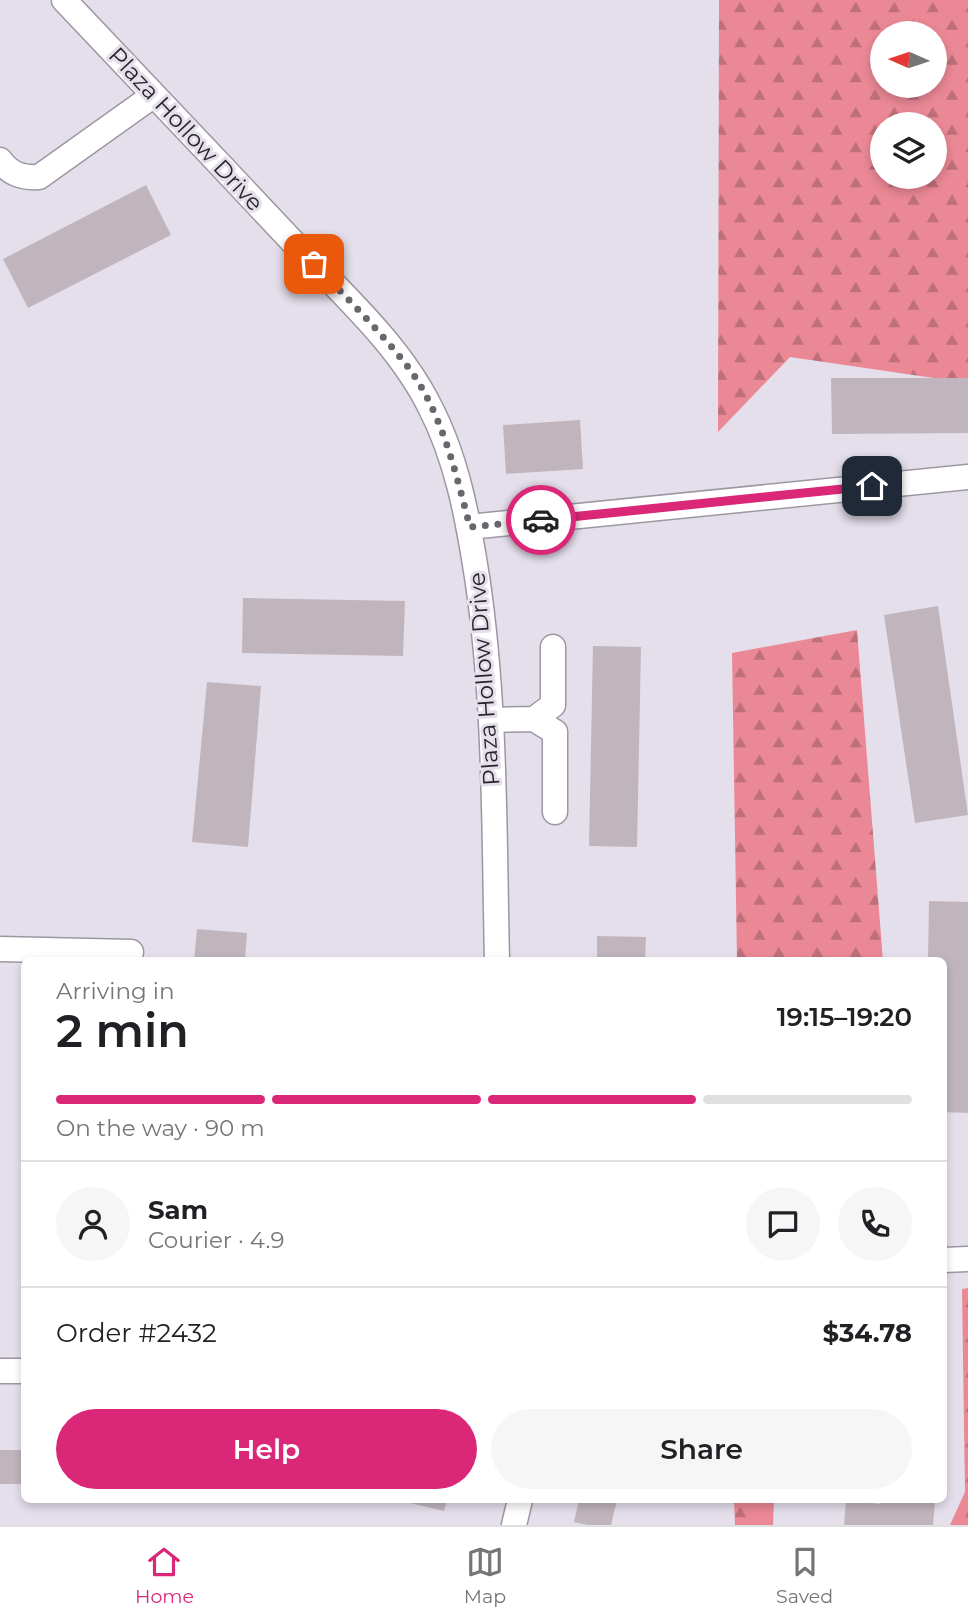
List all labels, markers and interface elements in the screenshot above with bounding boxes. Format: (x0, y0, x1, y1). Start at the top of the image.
north arrow (870, 21, 947, 98)
map controls (870, 21, 947, 189)
street label: Plaza Hollow Drive (103, 41, 269, 217)
button: layers (870, 112, 947, 189)
pin (284, 234, 344, 294)
icon: bag (295, 245, 333, 283)
pin (842, 456, 902, 516)
icon: home (853, 467, 891, 505)
courier (506, 485, 576, 555)
icon: car (522, 501, 560, 539)
street label: Plaza Hollow Drive (463, 571, 505, 787)
text: Arriving in (56, 977, 175, 1005)
text: 19:15–19:20 (777, 1001, 912, 1033)
text: 2 min (56, 1002, 189, 1059)
text: On the way · 90 m (56, 1114, 265, 1142)
button: person (56, 1187, 130, 1261)
button: chat (746, 1187, 820, 1261)
button: phone (838, 1187, 912, 1261)
text: Sam (148, 1194, 208, 1226)
text: Courier · 4.9 (148, 1226, 284, 1254)
text: Order #2432 (56, 1317, 217, 1349)
text: $34.78 (822, 1317, 912, 1349)
button: Help (56, 1409, 477, 1489)
button: Share (491, 1409, 912, 1489)
tab: Home (135, 1543, 194, 1608)
tab: Map (464, 1543, 506, 1608)
tab: Saved (776, 1543, 833, 1608)

